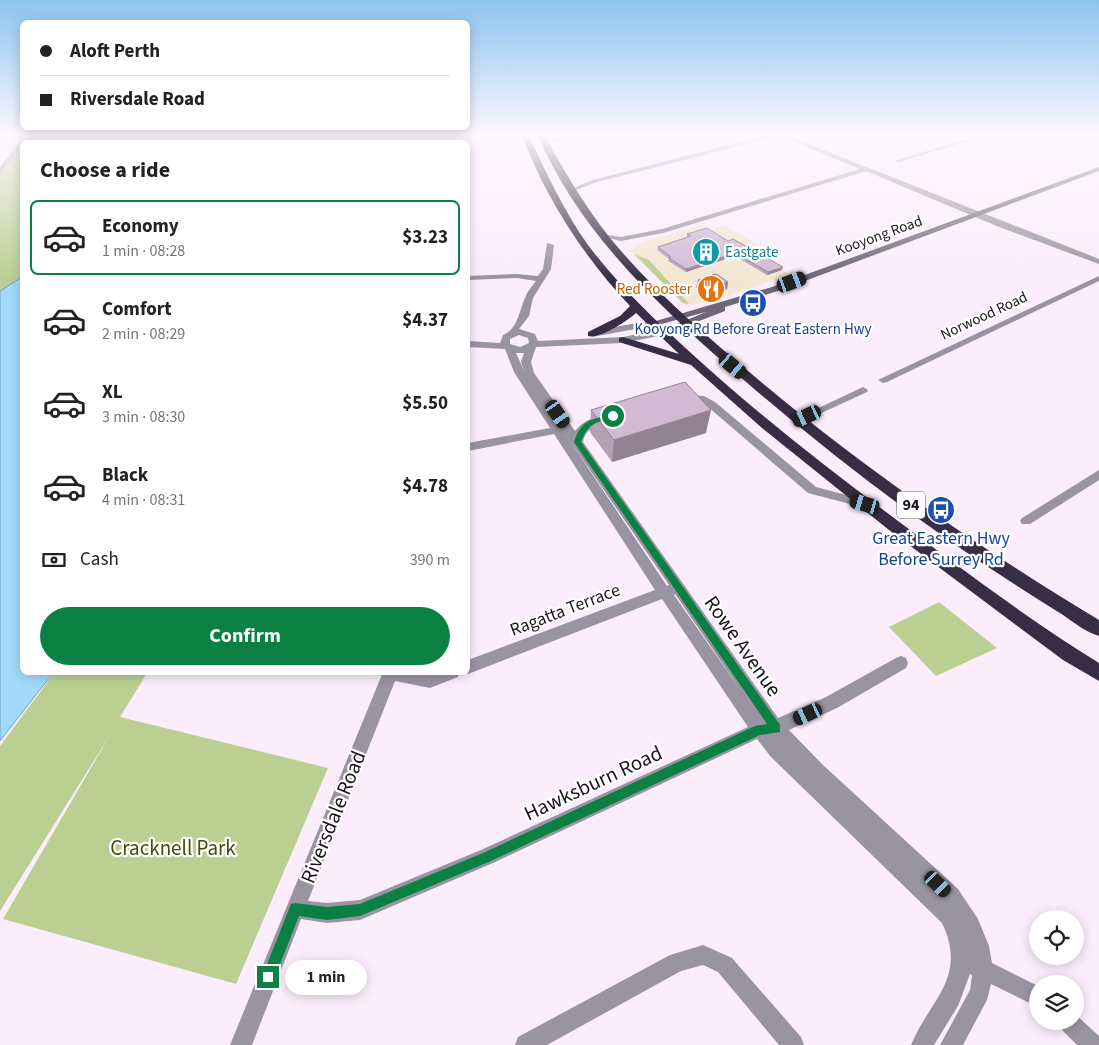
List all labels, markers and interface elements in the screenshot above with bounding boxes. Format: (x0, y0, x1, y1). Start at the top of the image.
text: Aloft Perth (70, 38, 160, 65)
text: Riversdale Road (70, 86, 205, 113)
text: Choose a ride (40, 154, 170, 186)
street label: Kooyong Road (833, 211, 925, 261)
text: Economy (102, 213, 179, 240)
icon: car (42, 215, 87, 260)
text: $3.23 (402, 224, 448, 251)
building icon: Eastgate (691, 237, 721, 267)
text: 1 min · 08:28 (102, 240, 185, 262)
place label: Eastgate (725, 242, 778, 263)
car (775, 270, 808, 294)
restaurant icon: Red Rooster (696, 274, 726, 304)
place label: Red Rooster (617, 279, 693, 300)
street label: Norwood Road (937, 287, 1031, 345)
bus stop icon: Kooyong Rd Before Great Eastern Hwy (738, 288, 768, 318)
text: Comfort (102, 296, 172, 323)
icon: car (42, 298, 87, 343)
text: $4.37 (402, 307, 448, 334)
place label: Kooyong Rd Before Great Eastern Hwy (634, 319, 872, 340)
text: 2 min · 08:29 (102, 323, 185, 345)
car (716, 351, 749, 381)
text: XL (102, 379, 123, 406)
icon: car (42, 381, 87, 426)
text: $5.50 (402, 390, 448, 417)
car (543, 397, 572, 431)
car (790, 403, 823, 429)
route start (602, 405, 624, 427)
text: 3 min · 08:30 (102, 406, 185, 428)
text: Black (102, 462, 148, 489)
icon: car (42, 464, 87, 509)
text: $4.78 (402, 473, 448, 500)
text: 4 min · 08:31 (102, 489, 185, 511)
road number: 94 (897, 492, 925, 518)
car (848, 493, 881, 515)
bus stop icon: Great Eastern Hwy Before Surrey Rd (926, 495, 956, 525)
place label: Great Eastern Hwy Before Surrey Rd (872, 526, 1010, 572)
icon: cash (40, 546, 68, 574)
text: Cash (80, 546, 119, 573)
text: 390 m (410, 549, 450, 571)
street label: Ragatta Terrace (506, 577, 624, 642)
street label: Rowe Avenue (697, 589, 789, 703)
button: Confirm (40, 607, 450, 665)
car (791, 701, 824, 727)
street label: Hawksburn Road (519, 738, 667, 828)
street label: Riversdale Road (293, 746, 373, 888)
park label: Cracknell Park (110, 833, 236, 863)
car (921, 868, 954, 900)
map controls (1029, 910, 1084, 1030)
button: locate (1029, 910, 1084, 965)
callout: 1 min (286, 960, 368, 994)
route end (257, 966, 279, 988)
text: 1 min (307, 966, 345, 988)
button: layers (1029, 975, 1084, 1030)

